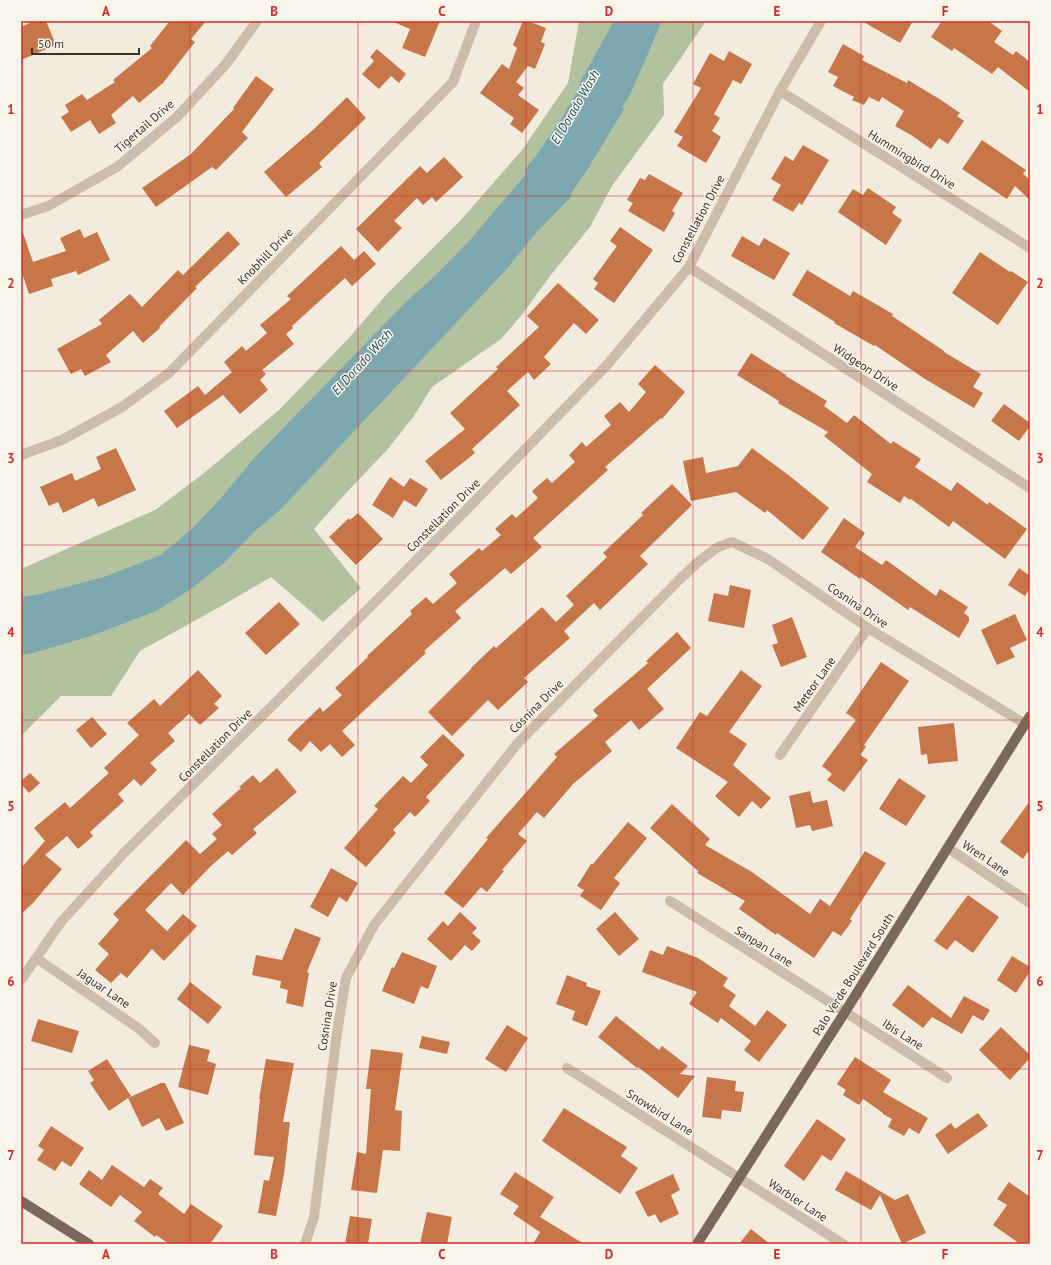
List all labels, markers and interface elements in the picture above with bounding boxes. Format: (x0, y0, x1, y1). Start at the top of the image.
text: A (102, 3, 110, 20)
text: B (270, 3, 278, 20)
text: C (438, 3, 446, 20)
text: D (605, 3, 613, 20)
text: E (774, 3, 781, 20)
text: F (942, 3, 949, 20)
scale bar (32, 30, 139, 56)
text: 50 m (38, 36, 64, 51)
water label: El Dorado Wash (547, 67, 603, 147)
street label: Tigertail Drive (111, 96, 177, 156)
text: 1 (7, 101, 15, 118)
text: 1 (1036, 101, 1044, 118)
street label: Hummingbird Drive (865, 126, 959, 192)
street label: Constellation Drive (668, 172, 728, 266)
street label: Knobhill Drive (234, 224, 296, 288)
text: 2 (7, 275, 15, 292)
text: 2 (1036, 275, 1044, 292)
water label: El Dorado Wash (328, 325, 396, 399)
street label: Widgeon Drive (830, 340, 902, 394)
text: 3 (7, 450, 15, 467)
text: 3 (1036, 450, 1044, 467)
street label: Constellation Drive (403, 475, 483, 555)
street label: Cosnina Drive (825, 579, 891, 631)
text: 4 (7, 624, 15, 641)
text: 4 (1036, 624, 1044, 641)
street label: Meteor Lane (790, 654, 838, 714)
street label: Cosnina Drive (506, 676, 566, 736)
street label: Constellation Drive (175, 705, 255, 785)
text: 5 (7, 798, 15, 815)
text: 5 (1036, 798, 1044, 815)
street label: Wren Lane (959, 837, 1013, 879)
street label: Palo Verde Boulevard South (809, 910, 897, 1038)
street label: Sanpan Lane (732, 922, 796, 970)
street label: Jaguar Lane (74, 964, 133, 1011)
text: 6 (7, 973, 15, 990)
text: 6 (1036, 973, 1044, 990)
street label: Cosnina Drive (314, 980, 340, 1052)
street label: Ibis Lane (880, 1015, 926, 1053)
street label: Snowbird Lane (624, 1085, 696, 1139)
text: 7 (7, 1147, 15, 1164)
text: 7 (1036, 1147, 1044, 1164)
street label: Warbler Lane (766, 1175, 830, 1225)
text: A (102, 1246, 110, 1263)
text: B (270, 1246, 278, 1263)
text: C (438, 1246, 446, 1263)
text: D (605, 1246, 613, 1263)
text: E (774, 1246, 781, 1263)
text: F (942, 1246, 949, 1263)

